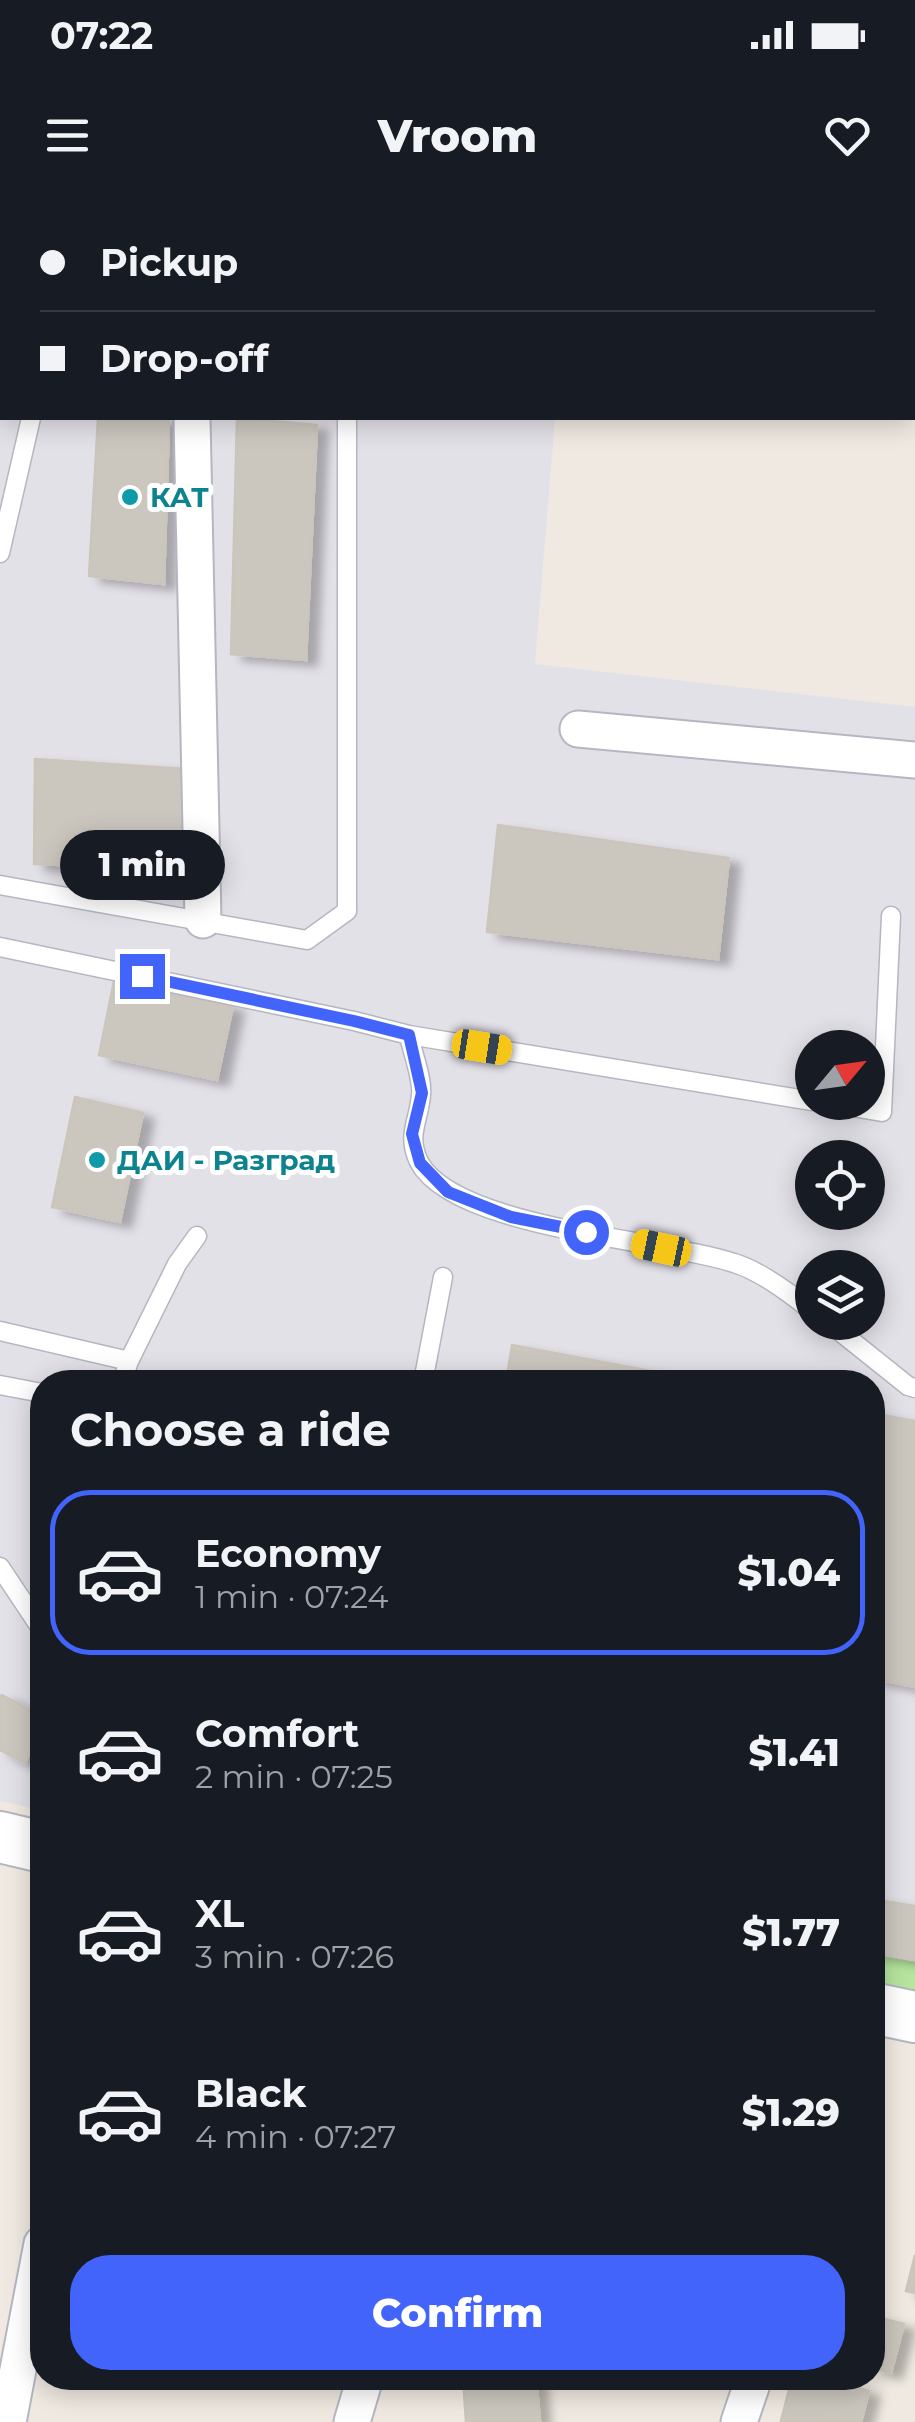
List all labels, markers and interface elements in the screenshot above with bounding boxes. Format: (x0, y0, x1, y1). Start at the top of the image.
text: 07:22 (50, 12, 153, 59)
icon: menu (40, 108, 95, 163)
text: Vroom (378, 108, 537, 163)
icon: heart (820, 108, 875, 163)
text: Pickup (100, 239, 238, 286)
text: Drop-off (100, 335, 269, 382)
place label: КАТ (150, 480, 209, 514)
marker: КАТ (119, 486, 141, 508)
callout: 1 min (59, 831, 224, 901)
text: 1 min (98, 845, 187, 884)
route end (120, 954, 165, 999)
car (450, 1027, 514, 1067)
north arrow (795, 1030, 885, 1120)
map controls (795, 1030, 885, 1340)
button: locate (795, 1140, 885, 1230)
place label: ДАИ - Разград (117, 1143, 335, 1177)
marker: ДАИ - Разград (86, 1149, 108, 1171)
route start (564, 1210, 609, 1255)
car (629, 1227, 693, 1269)
button: layers (795, 1250, 885, 1340)
text: Choose a ride (70, 1402, 391, 1457)
icon: car (75, 1528, 165, 1618)
text: Economy (195, 1530, 381, 1577)
text: $1.04 (738, 1549, 840, 1596)
text: 1 min · 07:24 (195, 1577, 389, 1616)
icon: car (75, 1708, 165, 1798)
text: Comfort (195, 1710, 359, 1757)
text: $1.41 (748, 1729, 840, 1776)
text: 2 min · 07:25 (195, 1757, 393, 1796)
icon: car (75, 1888, 165, 1978)
text: XL (195, 1890, 244, 1937)
text: $1.77 (742, 1909, 840, 1956)
text: 3 min · 07:26 (195, 1937, 394, 1976)
icon: car (75, 2068, 165, 2158)
text: Black (195, 2070, 306, 2117)
text: $1.29 (742, 2089, 840, 2136)
text: 4 min · 07:27 (195, 2117, 396, 2156)
button: Confirm (70, 2255, 845, 2370)

